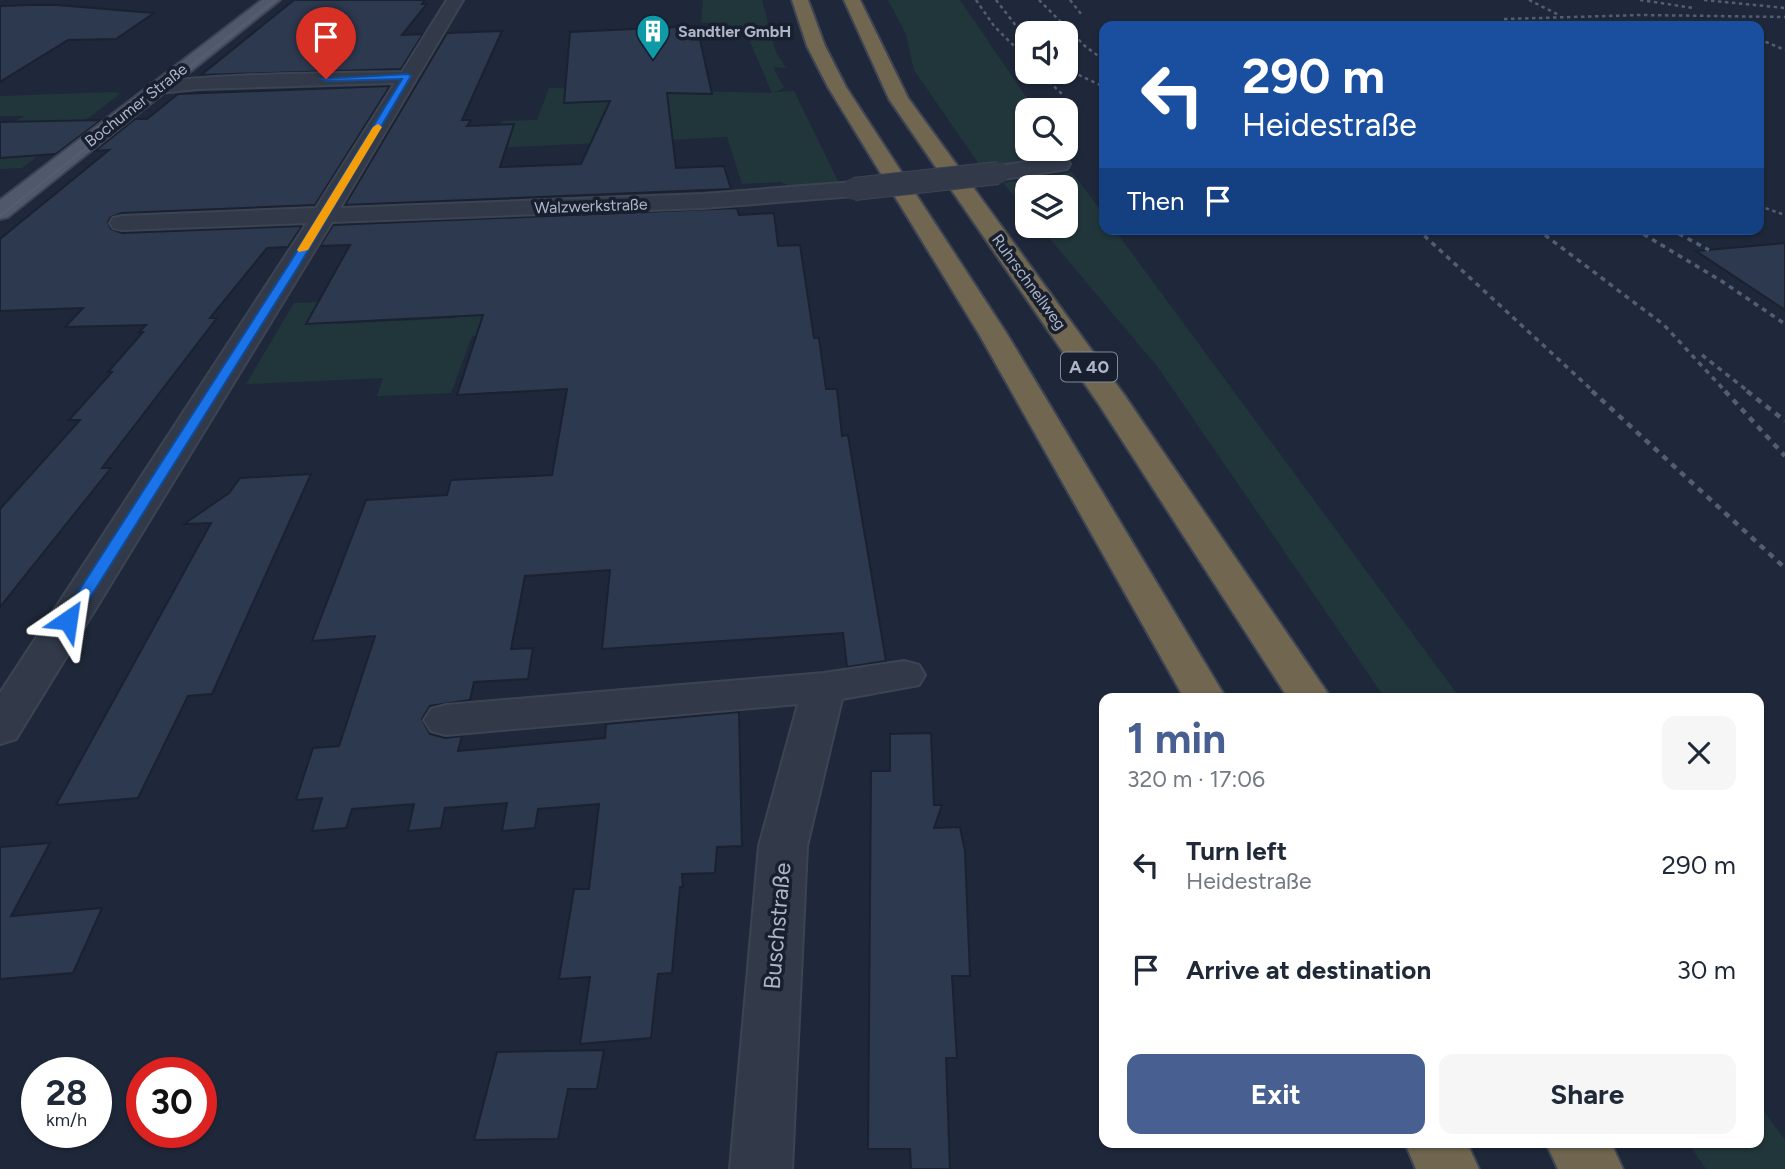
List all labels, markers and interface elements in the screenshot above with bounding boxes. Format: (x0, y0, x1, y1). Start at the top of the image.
pin (296, 7, 356, 79)
building icon: Sandtler GmbH (634, 12, 672, 61)
icon: arrive (307, 18, 345, 56)
map controls (1015, 21, 1078, 238)
button: sound (1015, 21, 1078, 84)
place label: Sandtler GmbH (678, 22, 791, 41)
text: 290 m (1242, 46, 1385, 105)
icon: left (1127, 49, 1218, 140)
street label: Bochumer Straße (81, 59, 191, 151)
button: search (1015, 98, 1078, 161)
text: Heidestraße (1242, 106, 1417, 144)
button: layers (1015, 175, 1078, 238)
icon: arrive (1199, 182, 1237, 220)
text: Then (1127, 185, 1185, 217)
street label: Walzwerkstraße (534, 195, 648, 217)
street label: Ruhrschnellweg (988, 230, 1070, 334)
road number: A 40 (1061, 352, 1117, 382)
position arrow (31, 583, 105, 657)
text: 1 min (1127, 713, 1226, 764)
button: close (1662, 716, 1736, 790)
text: 320 m · 17:06 (1127, 765, 1265, 793)
text: Turn left (1186, 835, 1287, 867)
icon: left (1127, 846, 1165, 884)
text: 290 m (1662, 849, 1736, 881)
street label: Buschstraße (758, 861, 796, 991)
text: Heidestraße (1186, 867, 1312, 895)
icon: arrive (1127, 951, 1165, 989)
text: Arrive at destination (1186, 954, 1431, 986)
text: 30 m (1677, 954, 1736, 986)
button: Exit (1127, 1054, 1425, 1134)
button: Share (1439, 1054, 1736, 1134)
speed limit sign: 30 (126, 1057, 217, 1148)
text: 28 (46, 1072, 87, 1114)
text: km/h (46, 1109, 87, 1131)

